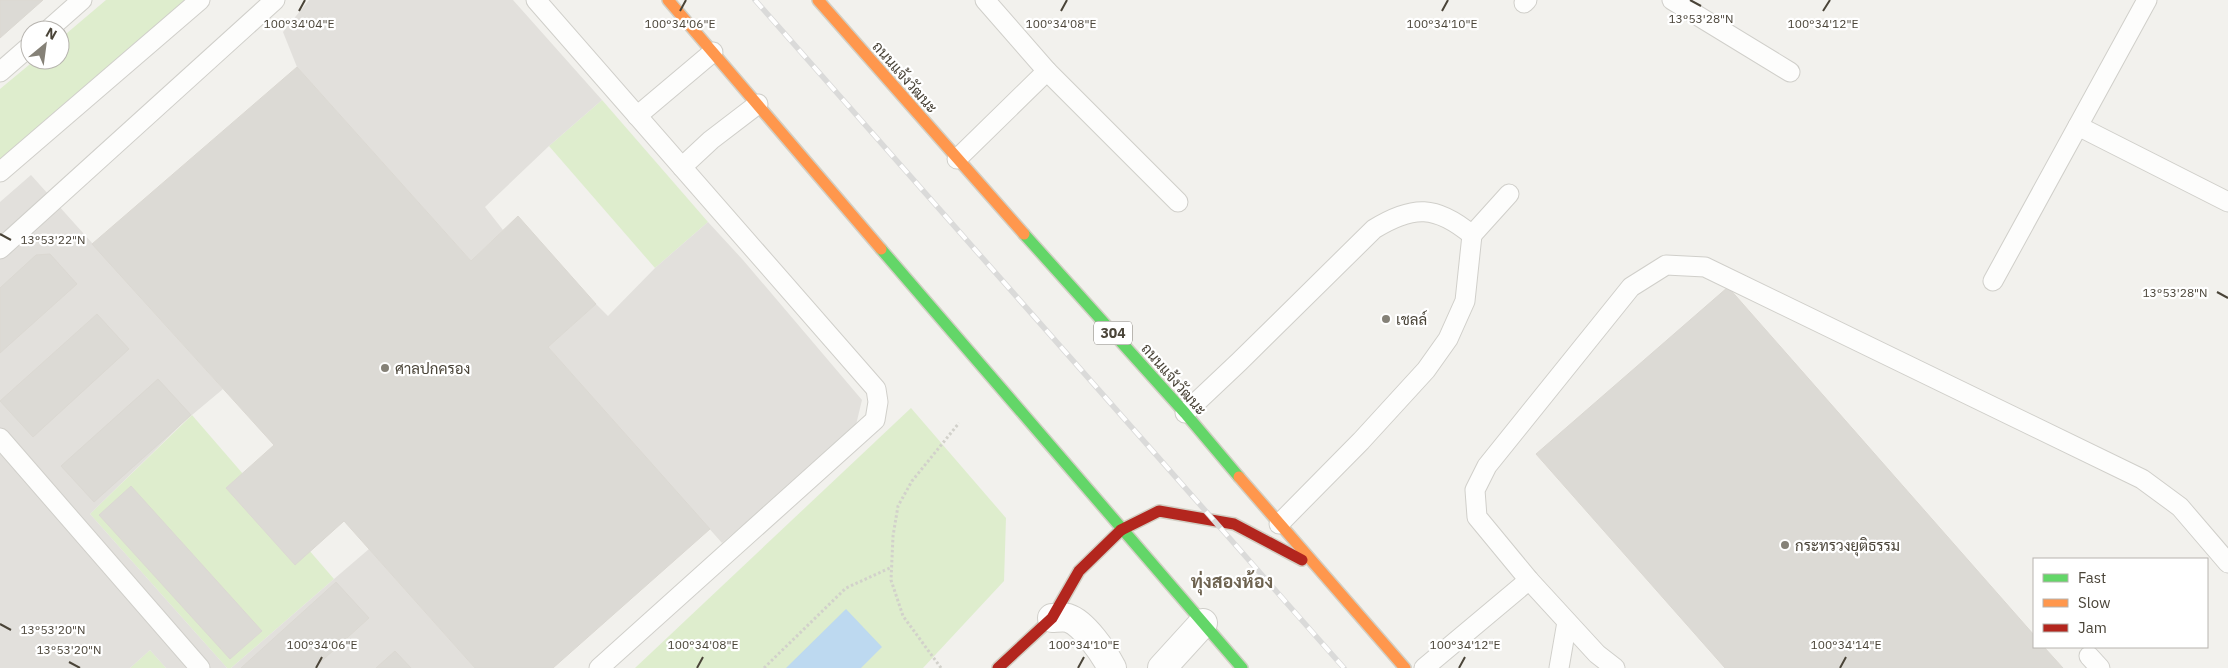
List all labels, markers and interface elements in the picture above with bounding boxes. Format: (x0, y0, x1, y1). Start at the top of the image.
text: 13°53'28"N (1668, 11, 1734, 26)
text: 100°34'04"E (264, 16, 334, 31)
text: 100°34'06"E (645, 16, 715, 31)
text: 100°34'08"E (1026, 16, 1096, 31)
text: 100°34'10"E (1407, 16, 1477, 31)
text: 100°34'12"E (1788, 16, 1858, 31)
north arrow (20, 20, 70, 70)
text: N (43, 23, 60, 44)
street label: ถนนแจ้งวัฒนะ (869, 37, 941, 117)
text: 13°53'22"N (20, 232, 86, 247)
text: 13°53'28"N (2142, 285, 2208, 300)
place label: เชลล์ (1396, 310, 1427, 329)
marker: เชลล์ (1380, 313, 1392, 325)
road number: 304 (1094, 322, 1132, 344)
street label: ถนนแจ้งวัฒนะ (1138, 339, 1210, 419)
place label: ศาลปกครอง (395, 359, 470, 378)
marker: ศาลปกครอง (379, 362, 391, 374)
place label: กระทรวงยุติธรรม (1795, 536, 1900, 557)
marker: กระทรวงยุติธรรม (1779, 539, 1791, 551)
legend (2033, 558, 2208, 648)
text: Fast (2078, 568, 2106, 587)
district label: ทุ่งสองห้อง (1191, 570, 1273, 596)
text: Slow (2078, 593, 2111, 612)
text: Jam (2078, 618, 2107, 637)
text: 13°53'20"N (20, 622, 86, 637)
text: 100°34'06"E (287, 637, 357, 652)
text: 100°34'08"E (668, 637, 738, 652)
text: 100°34'10"E (1049, 637, 1119, 652)
text: 100°34'12"E (1430, 637, 1500, 652)
text: 100°34'14"E (1811, 637, 1881, 652)
text: 13°53'20"N (36, 642, 102, 657)

